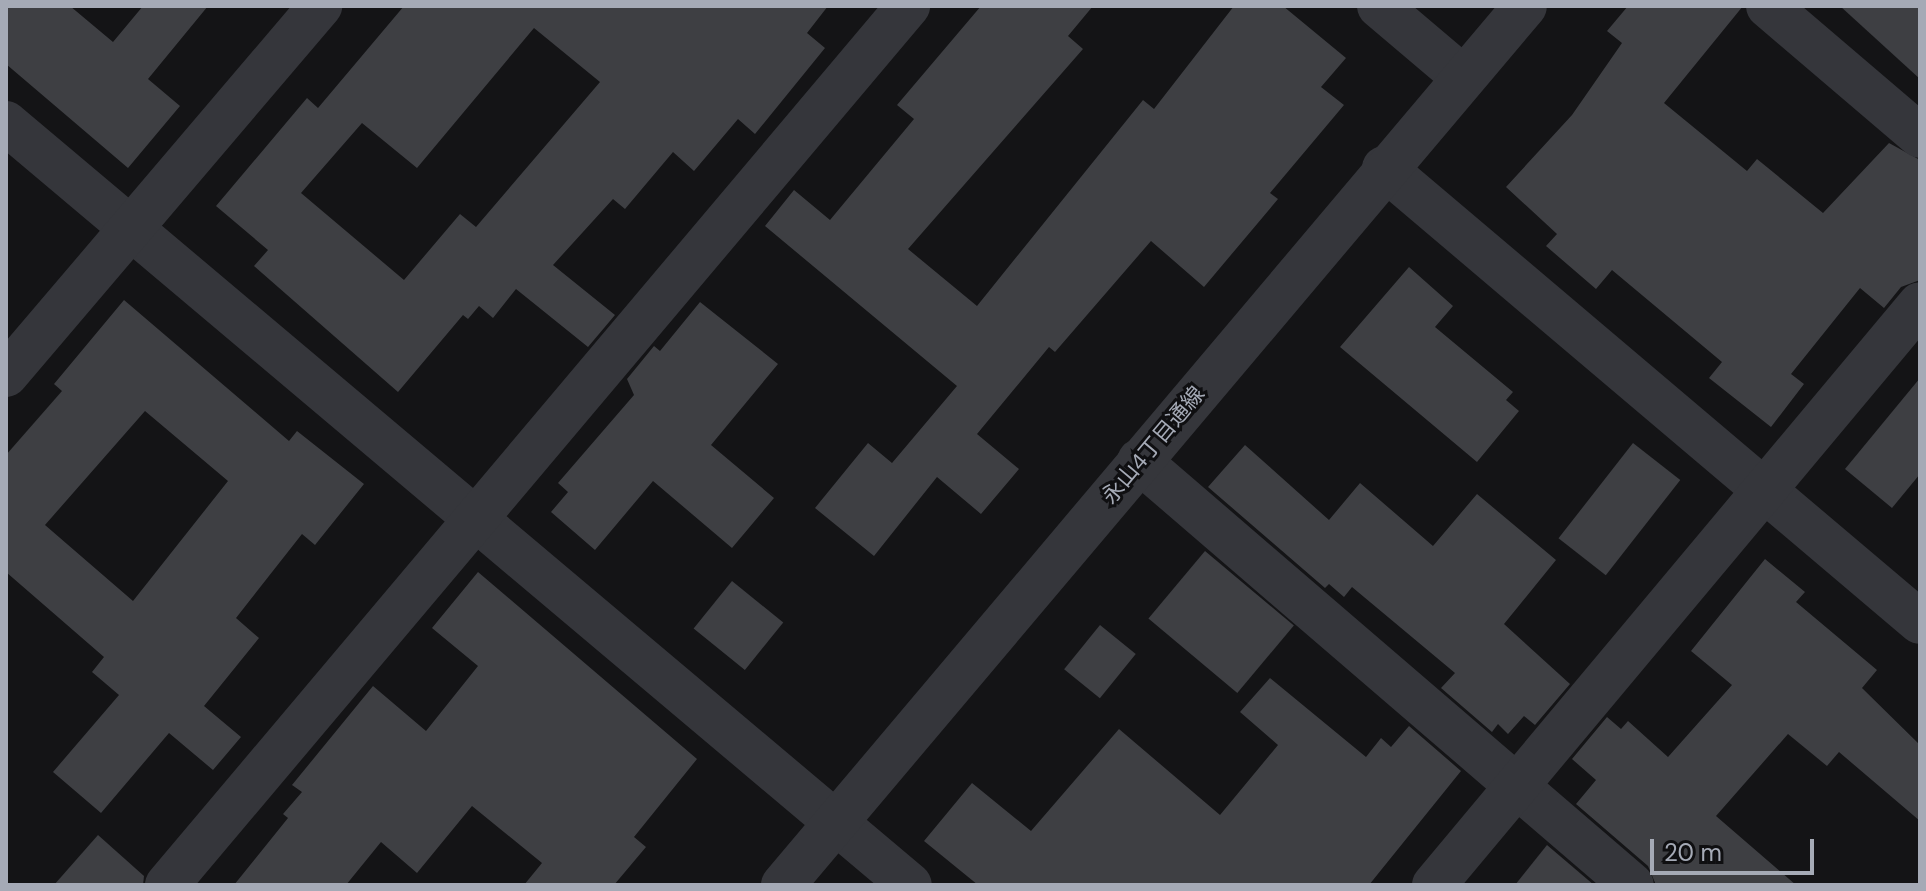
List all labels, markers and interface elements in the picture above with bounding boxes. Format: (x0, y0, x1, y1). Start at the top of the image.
street label: 永山4丁目通線 (1096, 381, 1210, 509)
scale bar (1654, 823, 1818, 873)
text: 20 m (1664, 837, 1722, 868)

